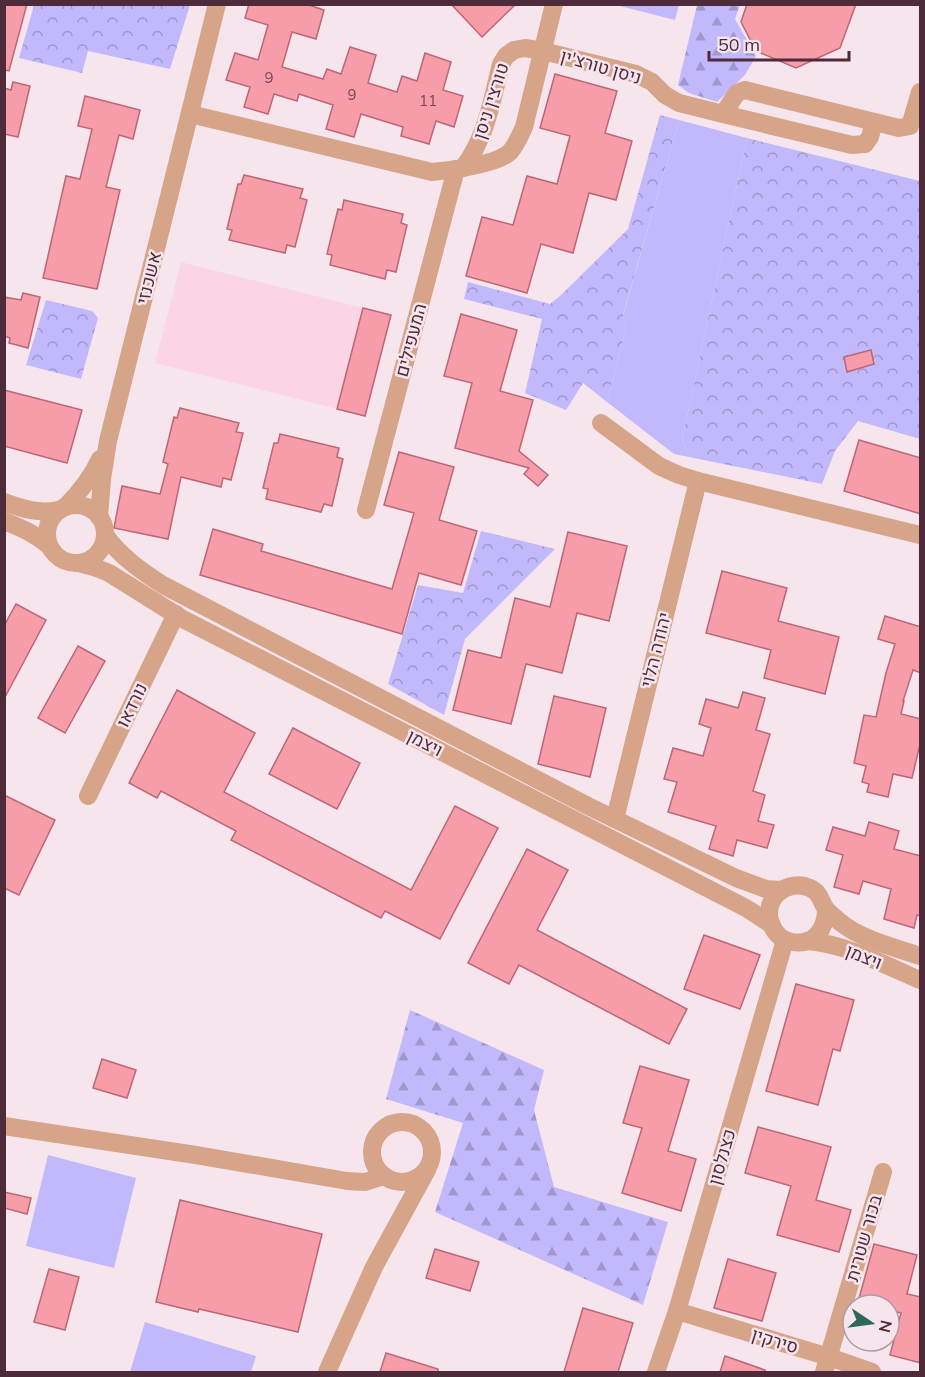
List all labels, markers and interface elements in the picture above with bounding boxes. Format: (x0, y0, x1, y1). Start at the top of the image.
scale bar (709, 24, 848, 62)
text: 50 m (718, 33, 760, 56)
street label: ניסן טורצ'ין (558, 44, 644, 89)
street label: טורצין ניסן (467, 60, 514, 142)
house number: 9 (264, 68, 274, 87)
house number: 9 (347, 85, 357, 104)
house number: 11 (419, 91, 437, 110)
street label: אשכנזי (131, 249, 166, 307)
street label: המעפילים (390, 301, 431, 379)
street label: יהודה הלוי (635, 610, 676, 690)
street label: נורדאו (111, 679, 152, 731)
street label: ויצמן (403, 724, 447, 761)
street label: ויצמן (843, 939, 886, 974)
street label: כצנלסון (703, 1126, 740, 1188)
street label: בכור שטרית (840, 1191, 887, 1284)
north arrow (841, 1293, 901, 1353)
text: N (875, 1318, 897, 1335)
street label: סירקין (749, 1323, 801, 1358)

